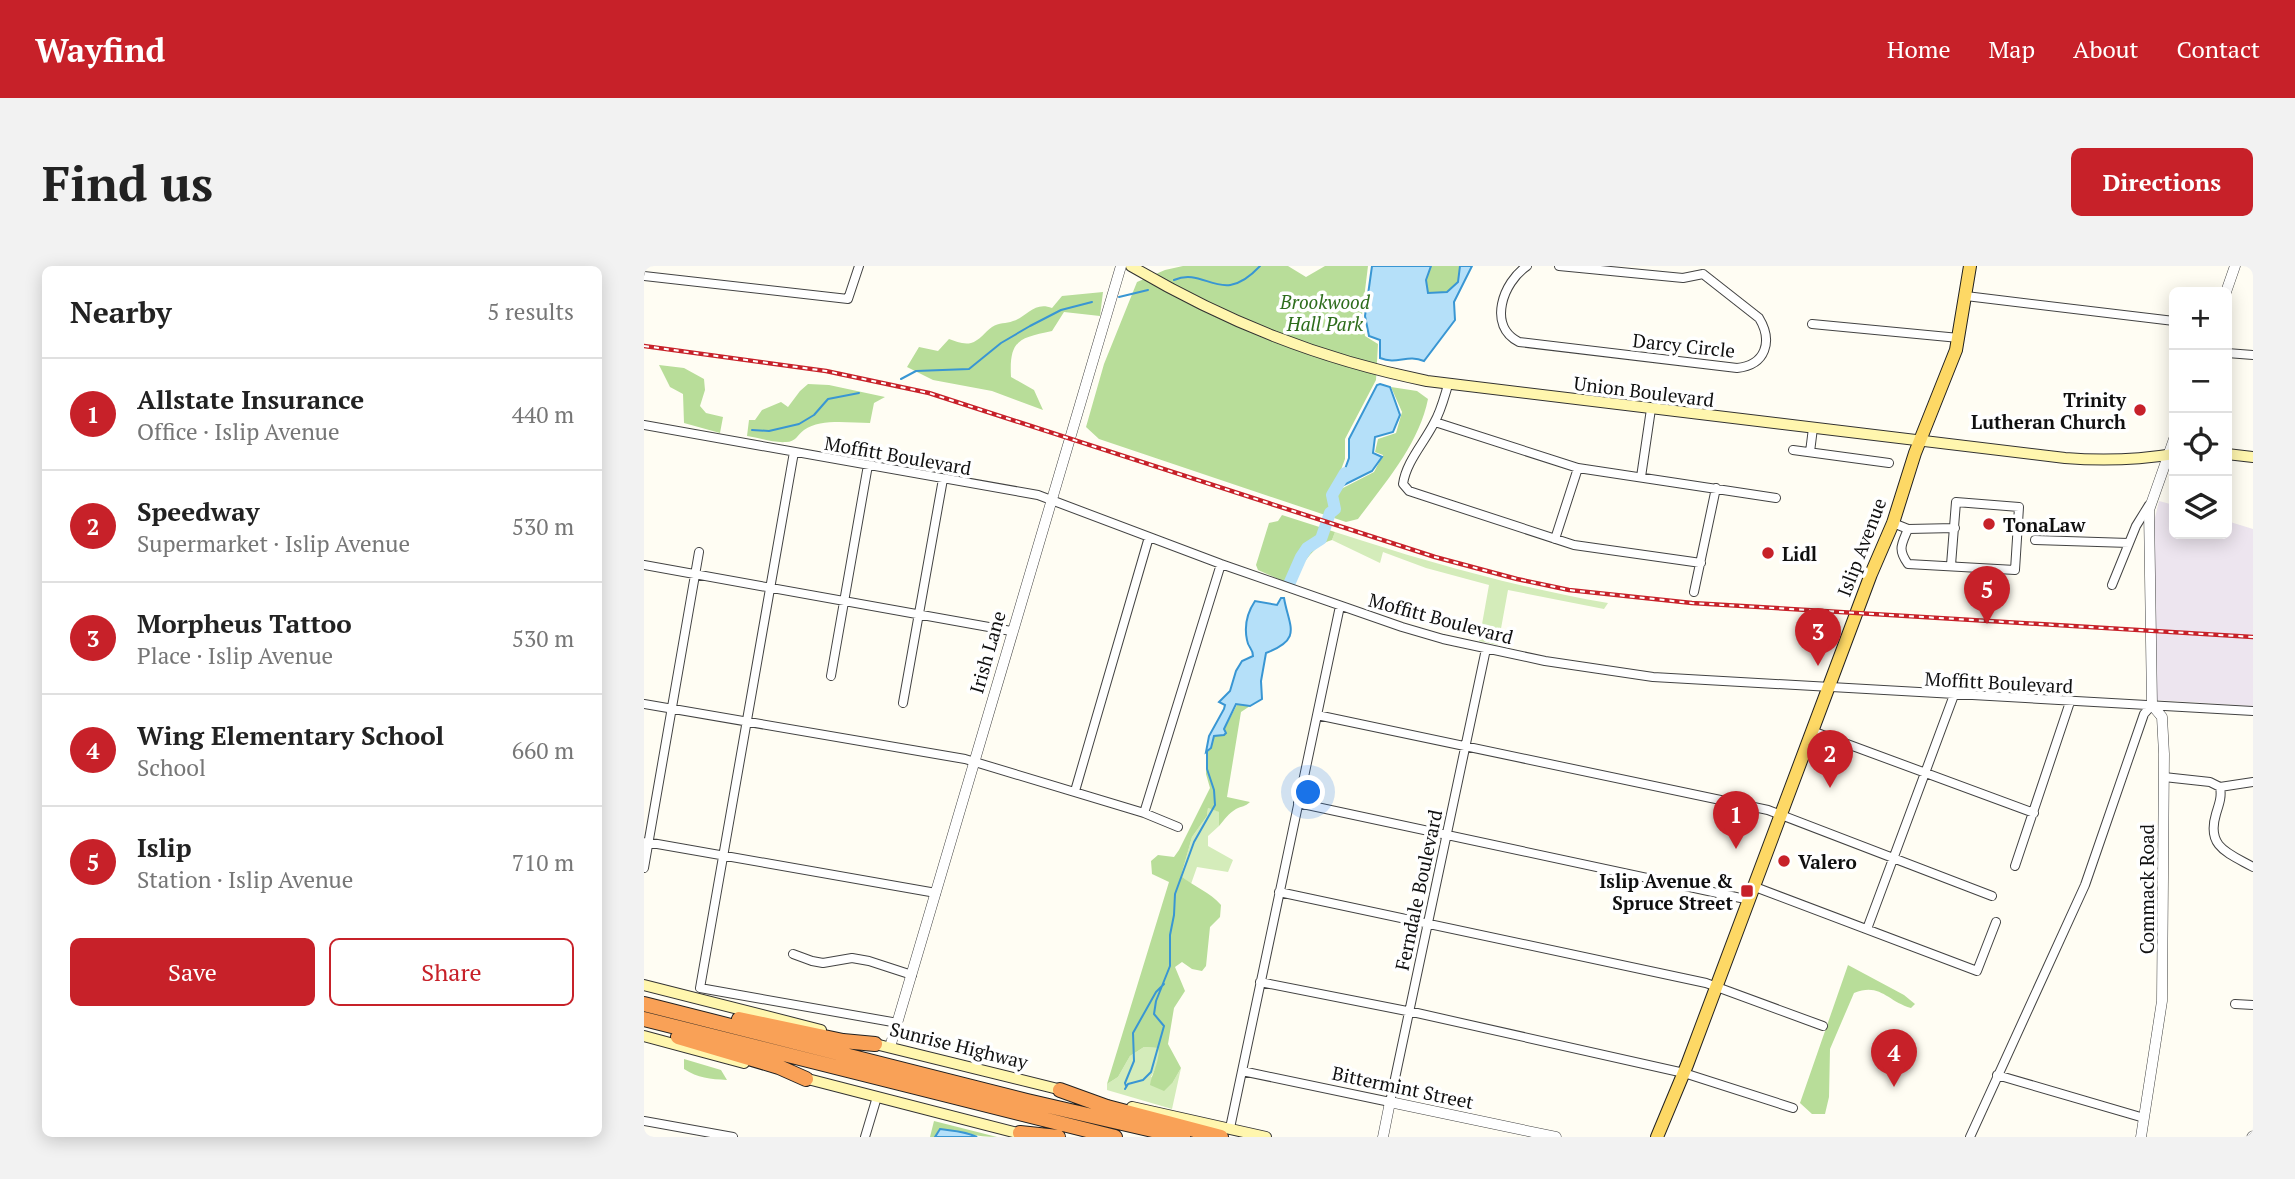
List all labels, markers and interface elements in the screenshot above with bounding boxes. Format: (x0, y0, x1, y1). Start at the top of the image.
text: Wayfind (35, 28, 165, 71)
text: Home (1887, 33, 1951, 65)
text: Map (1989, 33, 2035, 65)
text: About (2073, 33, 2139, 65)
text: Contact (2177, 33, 2260, 65)
button: Directions (2071, 148, 2253, 216)
text: Find us (42, 150, 213, 215)
map controls (2169, 287, 2232, 539)
button: + (2169, 287, 2232, 350)
park label: Brookwood Hall Park (1279, 289, 1371, 336)
text: Nearby (70, 292, 172, 332)
text: 5 results (487, 296, 574, 327)
street label: Darcy Circle (1632, 327, 1736, 363)
button: − (2169, 350, 2232, 413)
street label: Union Boulevard (1572, 370, 1716, 412)
text: Allstate Insurance (137, 382, 364, 416)
place label: Trinity Lutheran Church (1971, 387, 2127, 434)
text: 1 (87, 399, 100, 430)
text: 440 m (512, 399, 574, 430)
marker: Trinity Lutheran Church (2132, 402, 2148, 418)
button: locate (2169, 413, 2232, 476)
text: Office · Islip Avenue (137, 416, 340, 447)
street label: Moffitt Boulevard (823, 430, 974, 480)
button: layers (2169, 476, 2232, 539)
text: Speedway (137, 494, 259, 528)
street label: Islip Avenue (1831, 494, 1891, 600)
text: 2 (87, 511, 100, 542)
text: 530 m (512, 511, 574, 542)
place label: TonaLaw (2003, 512, 2086, 537)
marker: TonaLaw (1981, 516, 1997, 532)
text: Supermarket · Islip Avenue (137, 528, 410, 559)
place label: Lidl (1782, 541, 1817, 566)
marker: Lidl (1760, 545, 1776, 561)
pin: 5 (1964, 566, 2010, 624)
street label: Moffitt Boulevard (1366, 587, 1516, 649)
text: Morpheus Tattoo (137, 606, 352, 640)
street label: Irish Lane (963, 608, 1011, 696)
pin: 3 (1795, 608, 1841, 666)
text: 3 (87, 623, 100, 654)
text: 530 m (512, 623, 574, 654)
text: Place · Islip Avenue (137, 640, 333, 671)
street label: Moffitt Boulevard (1924, 666, 2074, 698)
text: Wing Elementary School (137, 718, 444, 752)
pin: 2 (1807, 730, 1853, 788)
text: 4 (87, 735, 100, 766)
text: 660 m (512, 735, 574, 766)
text: School (137, 752, 206, 783)
your location (1291, 775, 1325, 809)
pin: 1 (1713, 791, 1759, 849)
street label: Ferndale Boulevard (1389, 807, 1447, 973)
street label: Commack Road (2134, 823, 2159, 954)
text: Islip (137, 830, 192, 864)
text: 5 (87, 847, 100, 878)
text: 710 m (512, 847, 574, 878)
place label: Valero (1798, 849, 1857, 874)
marker: Valero (1776, 853, 1792, 869)
text: Station · Islip Avenue (137, 864, 353, 895)
place label: Islip Avenue & Spruce Street (1599, 868, 1733, 915)
marker: Islip Avenue & Spruce Street (1739, 883, 1755, 899)
button: Save (70, 938, 315, 1006)
button: Share (329, 938, 574, 1006)
street label: Sunrise Highway (887, 1016, 1031, 1074)
pin: 4 (1871, 1029, 1917, 1087)
street label: Bittermint Street (1330, 1060, 1476, 1114)

